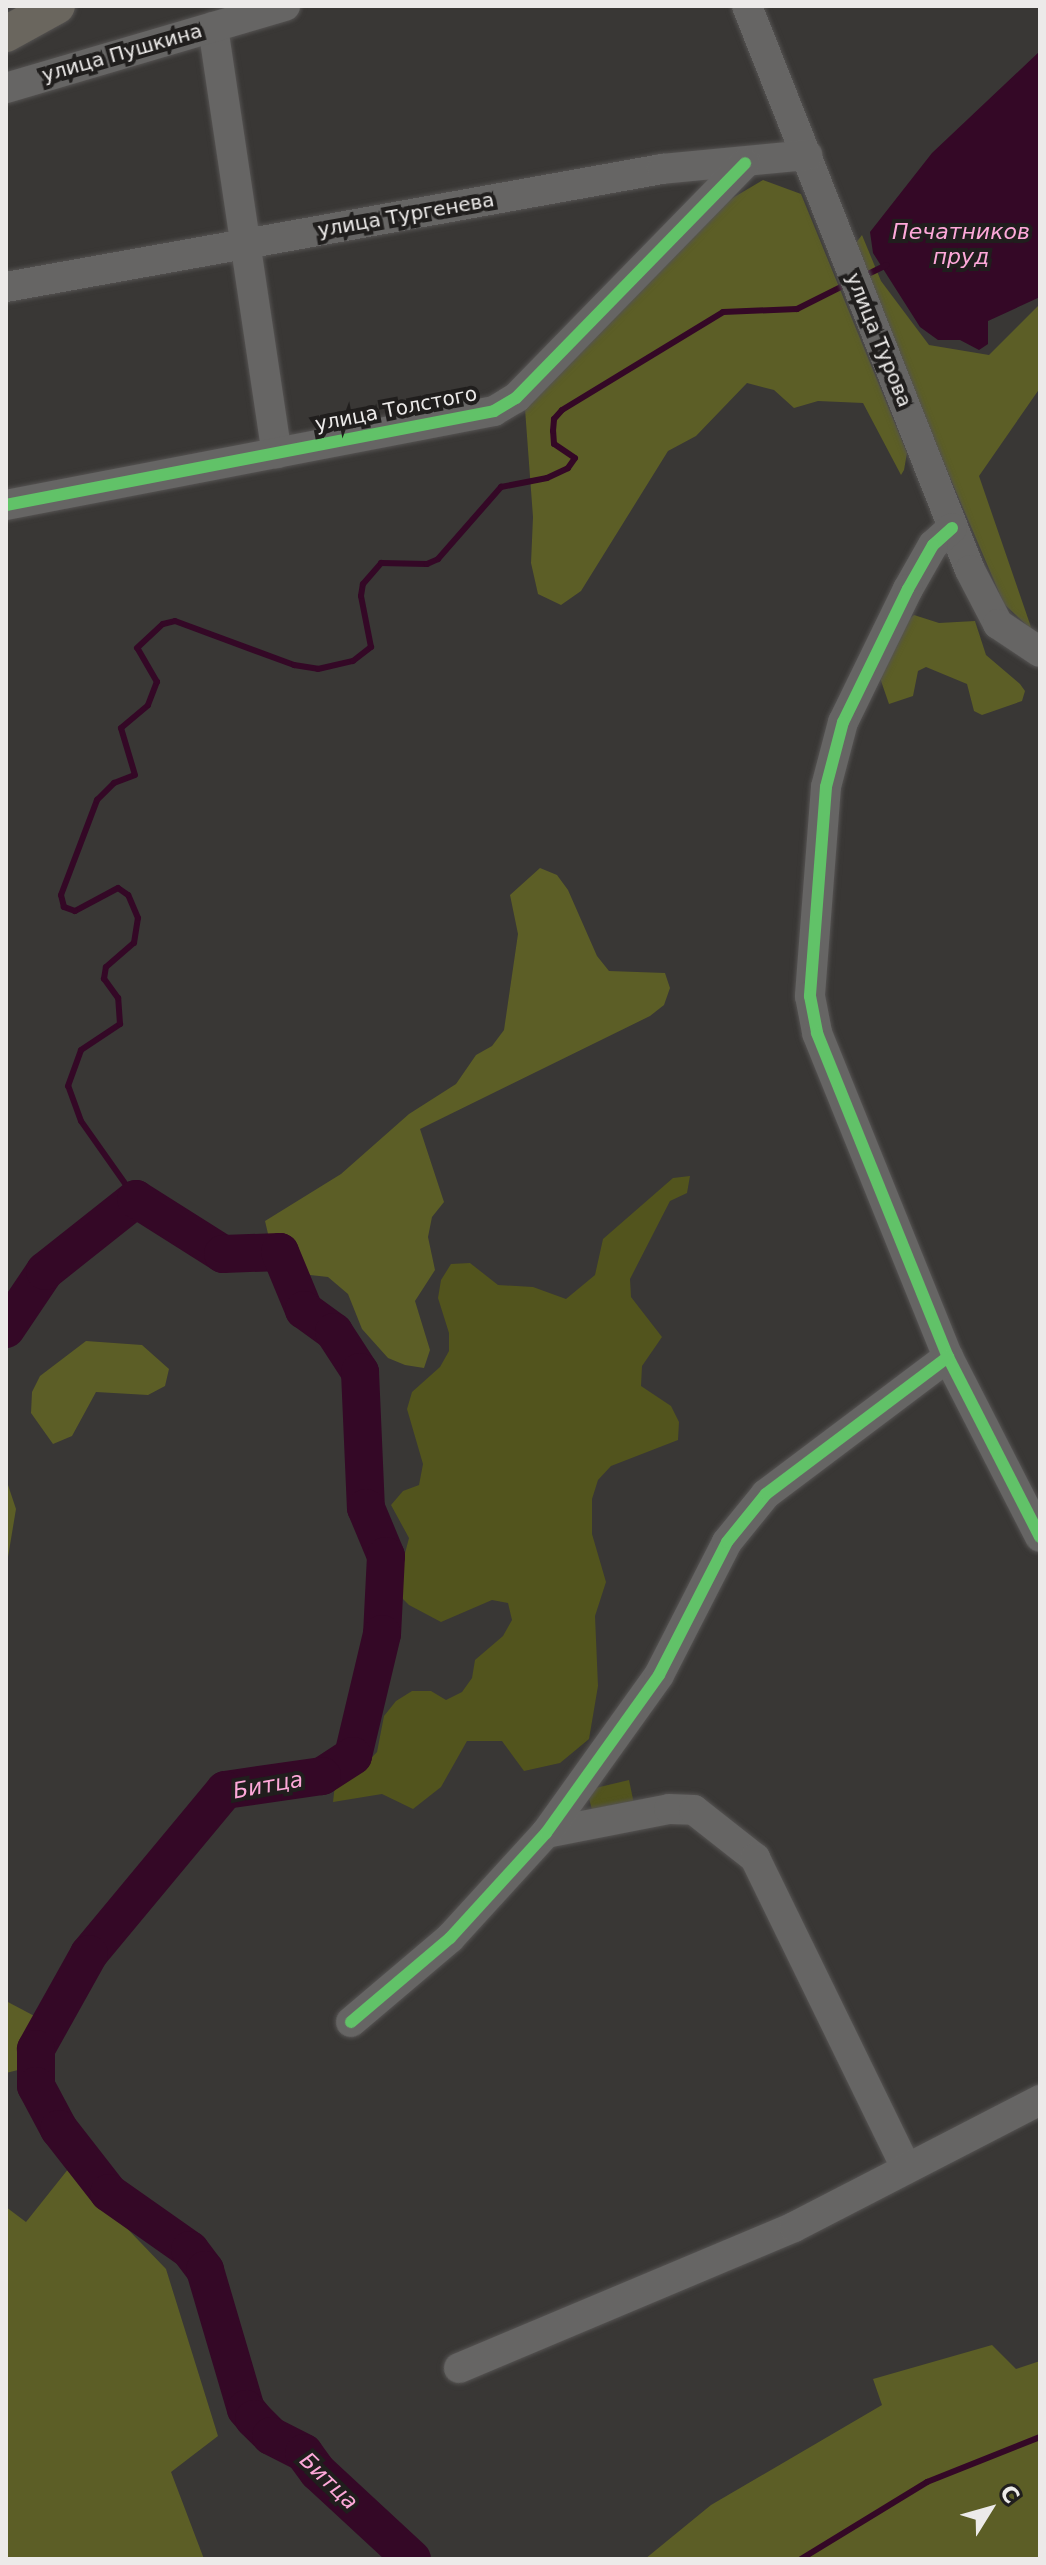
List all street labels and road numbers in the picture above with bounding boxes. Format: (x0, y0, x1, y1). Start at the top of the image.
street label: улица Пушкина (39, 19, 205, 87)
street label: улица Тургенева (316, 188, 496, 242)
street label: улица Турова (841, 269, 917, 411)
street label: улица Толстого (313, 382, 479, 436)

